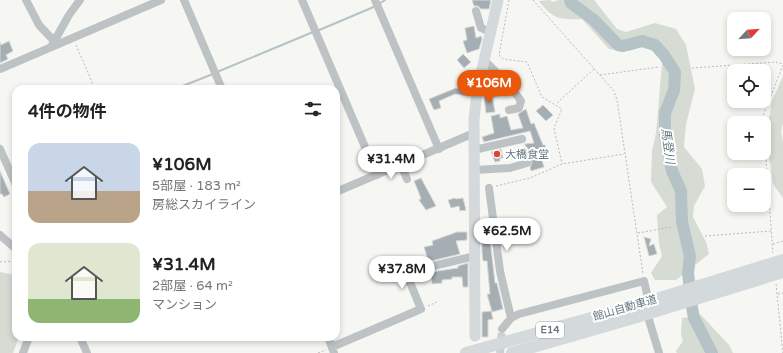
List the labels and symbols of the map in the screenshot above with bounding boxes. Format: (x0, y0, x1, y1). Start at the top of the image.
north arrow (727, 12, 771, 56)
pin: ¥106M (461, 70, 517, 104)
water label: 馬登川 (659, 127, 678, 167)
pin: ¥31.4M (358, 146, 424, 180)
place label: 大橋食堂 (505, 148, 549, 161)
marker: 大橋食堂 (492, 149, 502, 159)
pin: ¥62.5M (474, 218, 540, 252)
pin: ¥37.8M (369, 256, 435, 290)
street label: 館山自動車道 (591, 293, 659, 323)
road number: E14 (536, 322, 564, 338)

